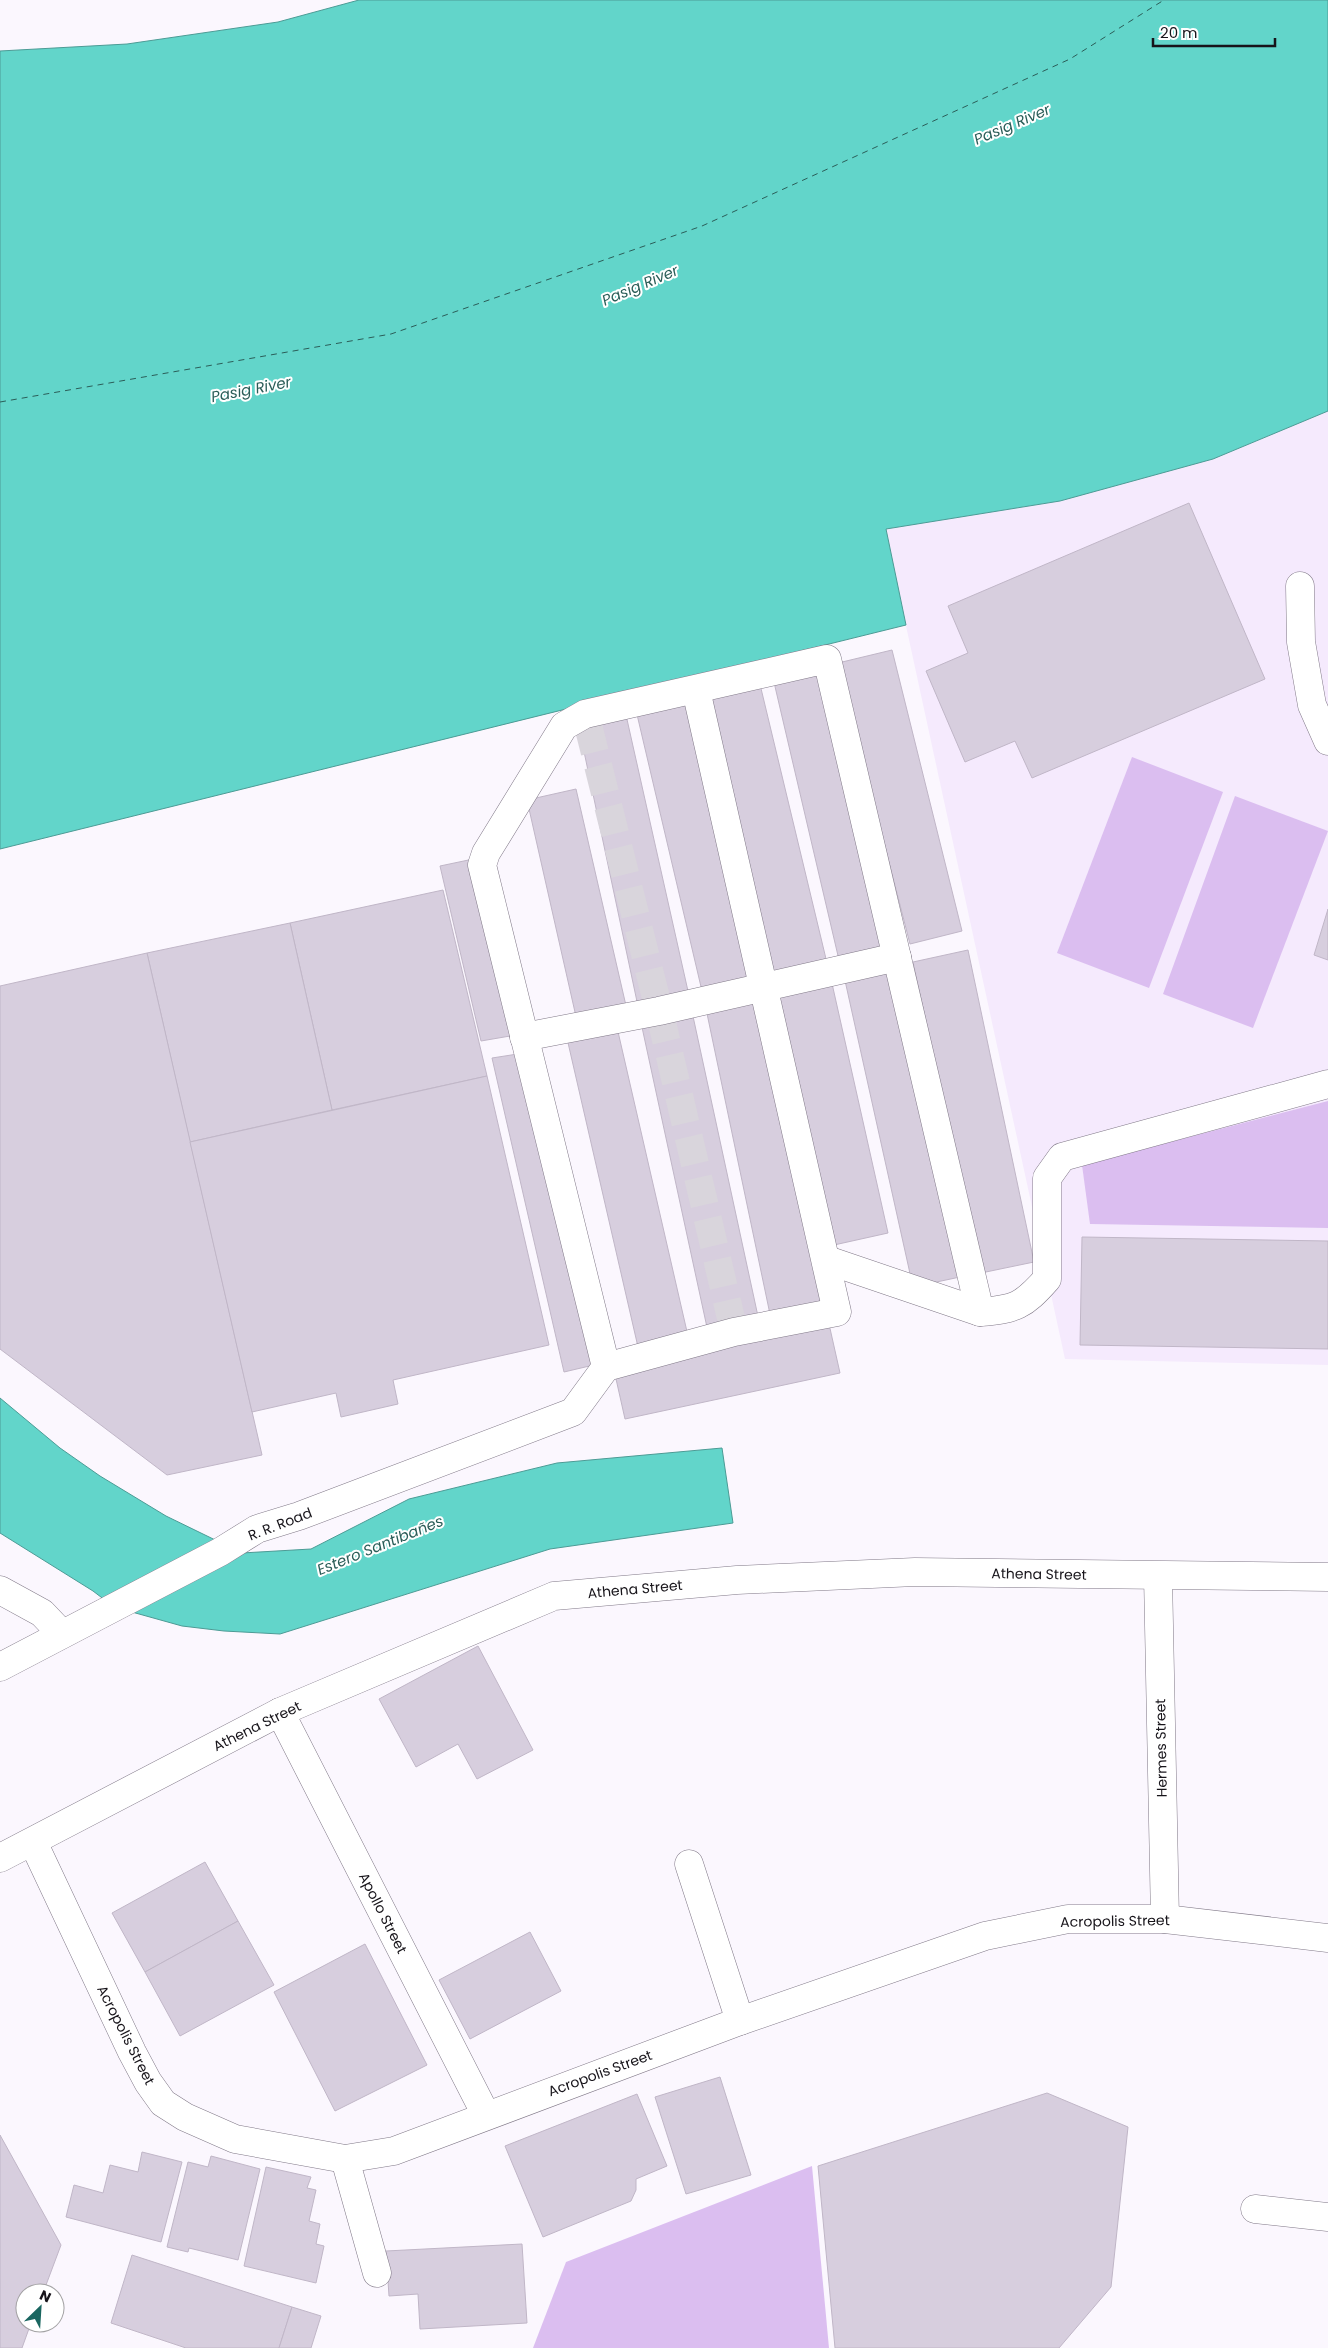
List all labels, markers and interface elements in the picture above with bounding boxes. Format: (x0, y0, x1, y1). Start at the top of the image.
scale bar (1153, 15, 1276, 47)
text: 20 m (1160, 22, 1198, 43)
water label: Pasig River (971, 98, 1054, 150)
water label: Pasig River (599, 259, 682, 311)
water label: Pasig River (209, 371, 293, 407)
street label: R. R. Road (245, 1503, 315, 1545)
water label: Estero Santibañes (314, 1510, 446, 1580)
street label: Athena Street (991, 1563, 1087, 1585)
street label: Athena Street (587, 1575, 683, 1603)
street label: Athena Street (210, 1696, 304, 1756)
street label: Hermes Street (1150, 1698, 1172, 1798)
street label: Apollo Street (354, 1869, 412, 1957)
street label: Acropolis Street (1060, 1910, 1170, 1932)
street label: Acropolis Street (92, 1982, 160, 2088)
street label: Acropolis Street (545, 2045, 655, 2101)
north arrow (15, 2283, 65, 2333)
text: N (36, 2285, 54, 2308)

